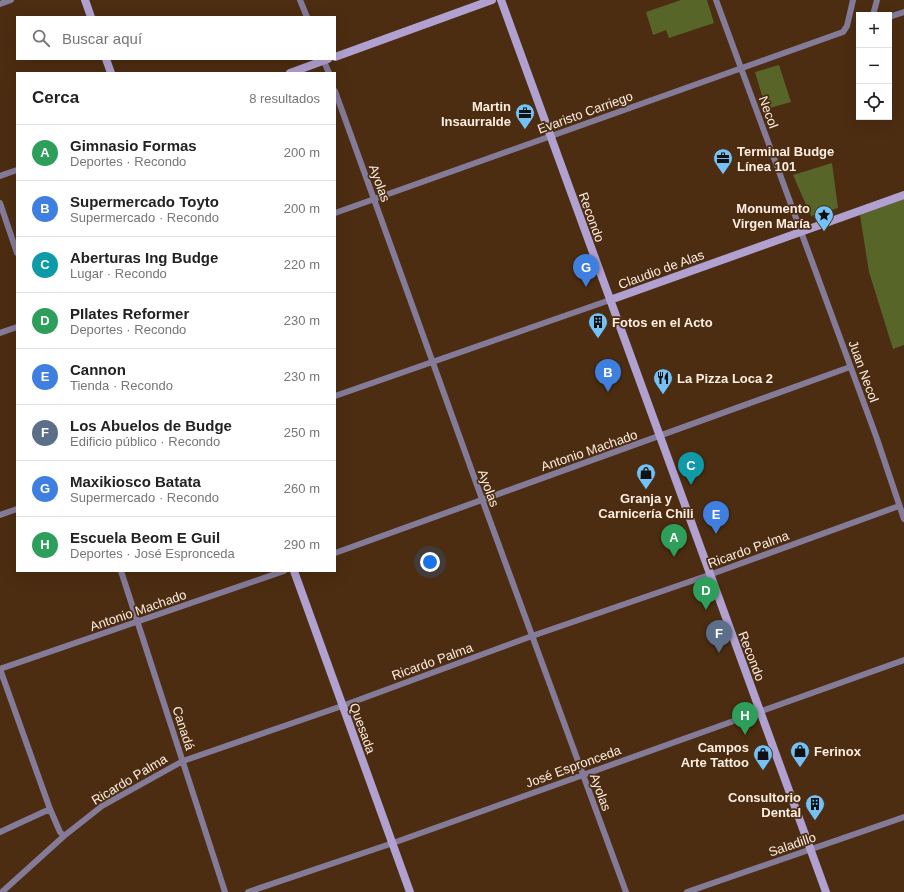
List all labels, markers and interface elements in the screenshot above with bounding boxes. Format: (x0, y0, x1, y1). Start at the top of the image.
map controls (856, 12, 892, 120)
button: + (856, 12, 892, 48)
search box (16, 16, 336, 60)
icon: search (30, 27, 52, 49)
text: Buscar aquí (62, 30, 142, 47)
button: − (856, 48, 892, 84)
button: locate (856, 84, 892, 120)
text: Cerca (32, 88, 79, 107)
street label: Evaristo Carriego (535, 88, 635, 137)
text: 8 resultados (249, 91, 320, 106)
street label: Necol (756, 94, 781, 130)
place label: Martin Insaurralde (441, 99, 511, 129)
office icon: Martin Insaurralde (514, 102, 536, 130)
text: Gimnasio Formas (70, 137, 197, 154)
place label: Terminal Budge Línea 101 (737, 144, 834, 174)
text: A (40, 145, 50, 160)
text: 200 m (284, 145, 320, 160)
office icon: Terminal Budge Línea 101 (712, 147, 734, 175)
text: Deportes · Recondo (70, 154, 186, 169)
street label: Ayolas (366, 162, 393, 204)
street label: Recondo (576, 190, 607, 244)
text: Supermercado Toyto (70, 193, 219, 210)
text: B (40, 201, 50, 216)
text: 200 m (284, 201, 320, 216)
place label: Monumento Virgen María (732, 201, 811, 231)
place icon: Monumento Virgen María (813, 204, 835, 232)
text: Supermercado · Recondo (70, 210, 219, 225)
street label: Claudio de Alas (616, 247, 707, 292)
text: Aberturas Ing Budge (70, 249, 218, 266)
pin: G (573, 254, 599, 287)
text: C (40, 257, 50, 272)
text: 220 m (284, 257, 320, 272)
text: Lugar · Recondo (70, 266, 167, 281)
text: PIlates Reformer (70, 305, 189, 322)
building icon: Fotos en el Acto (587, 311, 609, 339)
text: D (40, 313, 50, 328)
text: 230 m (284, 313, 320, 328)
place label: Fotos en el Acto (612, 315, 713, 330)
text: Deportes · Recondo (70, 322, 186, 337)
street label: Juan Necol (845, 338, 882, 404)
pin: B (595, 359, 621, 392)
text: Cannon (70, 361, 126, 378)
restaurant icon: La Pizza Loca 2 (652, 367, 674, 395)
text: E (41, 369, 49, 384)
text: 230 m (284, 369, 320, 384)
place label: La Pizza Loca 2 (677, 371, 773, 386)
text: Tienda · Recondo (70, 378, 173, 393)
text: Los Abuelos de Budge (70, 417, 232, 434)
text: F (41, 425, 49, 440)
text: 250 m (284, 425, 320, 440)
street label: Antonio Machado (539, 427, 639, 474)
text: Edificio público · Recondo (70, 434, 220, 449)
pin: C (678, 452, 704, 485)
shop icon: Granja y Carnicería Chili (635, 462, 657, 490)
street label: Ayolas (475, 467, 502, 509)
text: Maxikiosco Batata (70, 473, 201, 490)
text: G (40, 481, 50, 496)
text: 260 m (284, 481, 320, 496)
text: Supermercado · Recondo (70, 490, 219, 505)
place label: Granja y Carnicería Chili (598, 491, 694, 521)
pin: E (703, 501, 729, 534)
pin: A (661, 524, 687, 557)
street label: Ricardo Palma (706, 528, 792, 571)
text: Escuela Beom E Guil (70, 529, 220, 546)
text: H (40, 537, 50, 552)
text: 290 m (284, 537, 320, 552)
text: Deportes · José Espronceda (70, 546, 235, 561)
your location (420, 552, 440, 572)
pin: D (693, 577, 719, 610)
street label: Antonio Machado (88, 587, 188, 634)
pin: F (706, 620, 732, 653)
street label: Recondo (735, 629, 768, 683)
street label: Ricardo Palma (390, 640, 476, 683)
street label: Quesada (346, 701, 379, 756)
pin: H (732, 702, 758, 735)
street label: Canadá (169, 704, 198, 753)
place label: Campos Arte Tattoo (681, 740, 749, 770)
shop icon: Ferinox (789, 740, 811, 768)
street label: José Espronceda (523, 742, 624, 791)
shop icon: Campos Arte Tattoo (752, 743, 774, 771)
place label: Ferinox (814, 744, 862, 759)
street label: Ricardo Palma (89, 751, 170, 808)
street label: Ayolas (587, 771, 614, 813)
place label: Consultorio Dental (728, 790, 801, 820)
building icon: Consultorio Dental (804, 793, 826, 821)
street label: Saladillo (766, 829, 818, 860)

